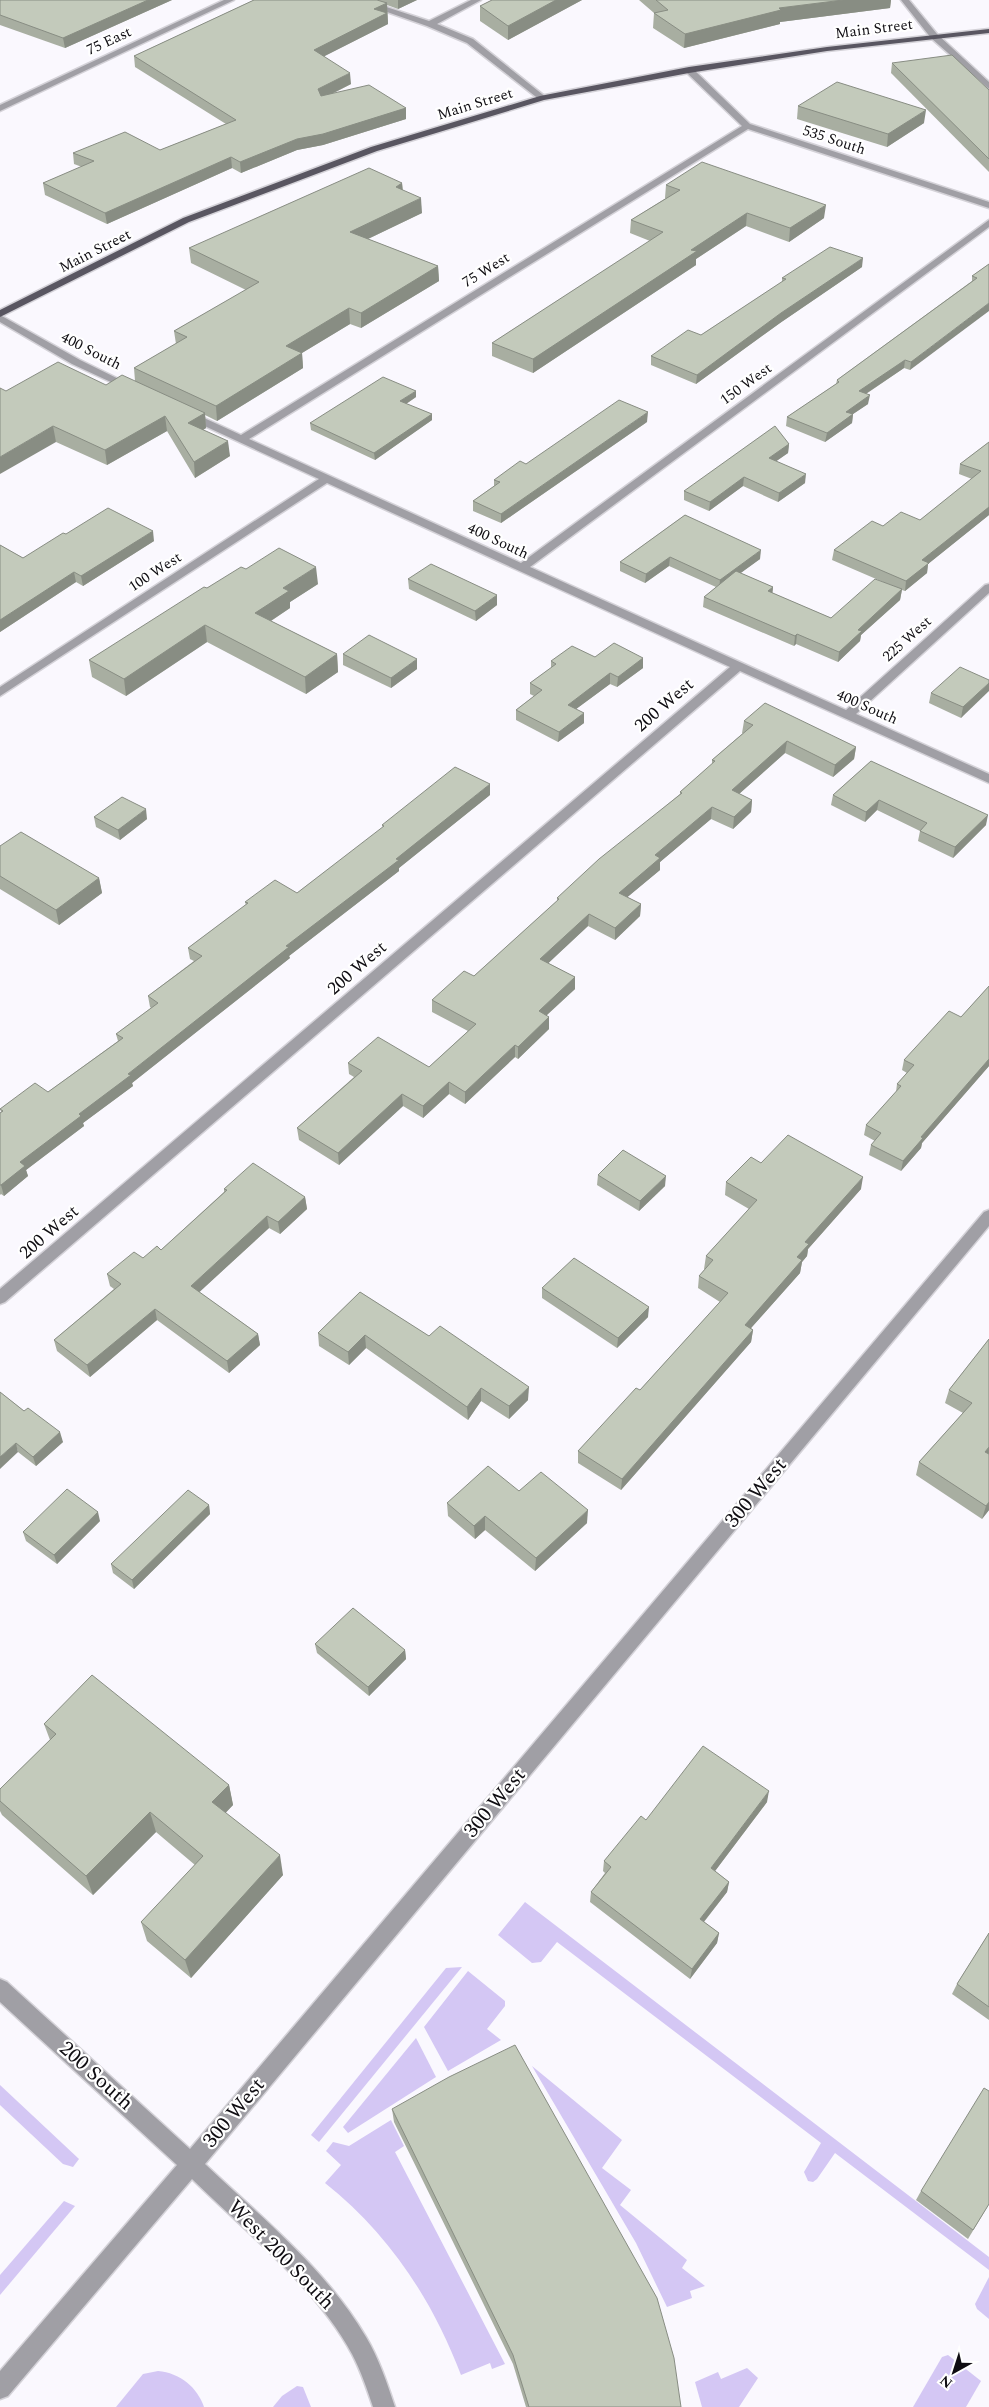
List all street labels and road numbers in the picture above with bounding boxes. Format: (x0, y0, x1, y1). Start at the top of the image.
street label: Main Street (834, 13, 914, 45)
street label: 75 East (83, 21, 135, 61)
street label: Main Street (434, 82, 516, 126)
street label: 535 South (799, 119, 869, 161)
street label: Main Street (55, 223, 135, 279)
street label: 75 West (458, 246, 514, 294)
street label: 400 South (57, 326, 125, 376)
street label: 150 West (715, 357, 777, 411)
street label: 400 South (464, 517, 533, 565)
street label: 100 West (124, 546, 186, 598)
street label: 225 West (877, 611, 937, 667)
street label: 200 West (628, 671, 700, 739)
street label: 400 South (833, 683, 902, 731)
street label: 200 West (321, 934, 393, 1002)
street label: 200 West (13, 1198, 85, 1266)
street label: 300 West (717, 1451, 795, 1535)
street label: 300 West (456, 1761, 534, 1845)
street label: 200 South (51, 2034, 141, 2118)
street label: 300 West (195, 2071, 273, 2155)
street label: West 200 South (220, 2192, 342, 2318)

